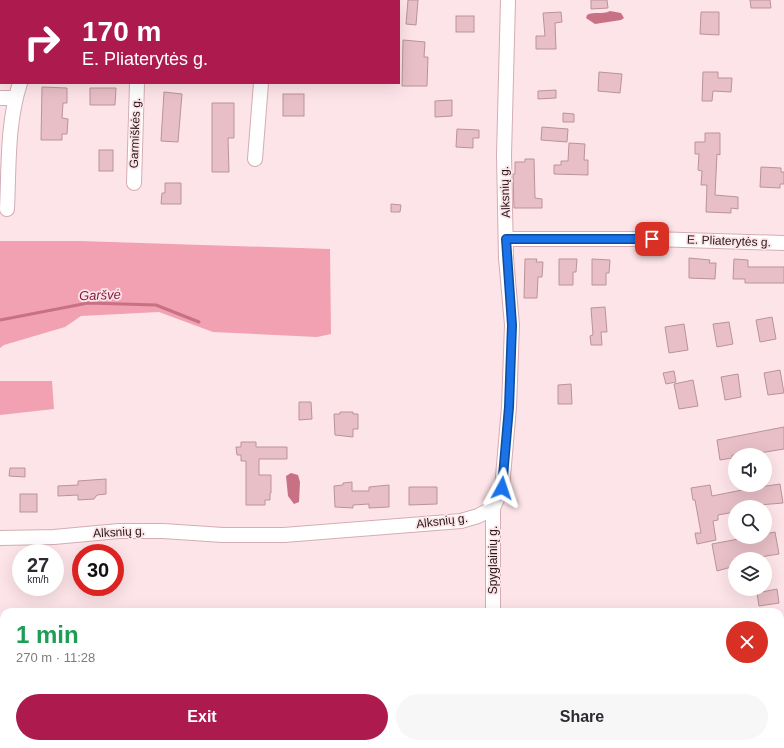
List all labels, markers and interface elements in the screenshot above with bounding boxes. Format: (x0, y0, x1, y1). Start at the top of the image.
icon: right (16, 16, 68, 68)
text: 170 m (82, 16, 161, 47)
text: E. Pliaterytės g. (82, 49, 208, 69)
street label: Garmiškės g. (127, 97, 143, 169)
street label: Alksnių g. (497, 166, 513, 218)
pin (635, 222, 669, 256)
icon: arrive (641, 228, 663, 250)
street label: E. Pliaterytės g. (687, 233, 771, 249)
water label: Garšvė (79, 287, 121, 303)
map controls (728, 448, 772, 596)
button: sound (728, 448, 772, 492)
position arrow (481, 467, 523, 509)
button: search (728, 500, 772, 544)
street label: Alksnių g. (415, 511, 469, 531)
street label: Alksnių g. (93, 524, 145, 540)
street label: Spyglainių g. (486, 526, 500, 594)
speed limit sign: 30 (72, 544, 124, 596)
button: layers (728, 552, 772, 596)
text: 27 (27, 554, 49, 576)
text: km/h (27, 574, 49, 585)
text: 1 min (16, 621, 79, 648)
button: close (726, 621, 768, 663)
text: 270 m · 11:28 (16, 650, 95, 665)
button: Exit (16, 694, 388, 740)
button: Share (396, 694, 768, 740)

